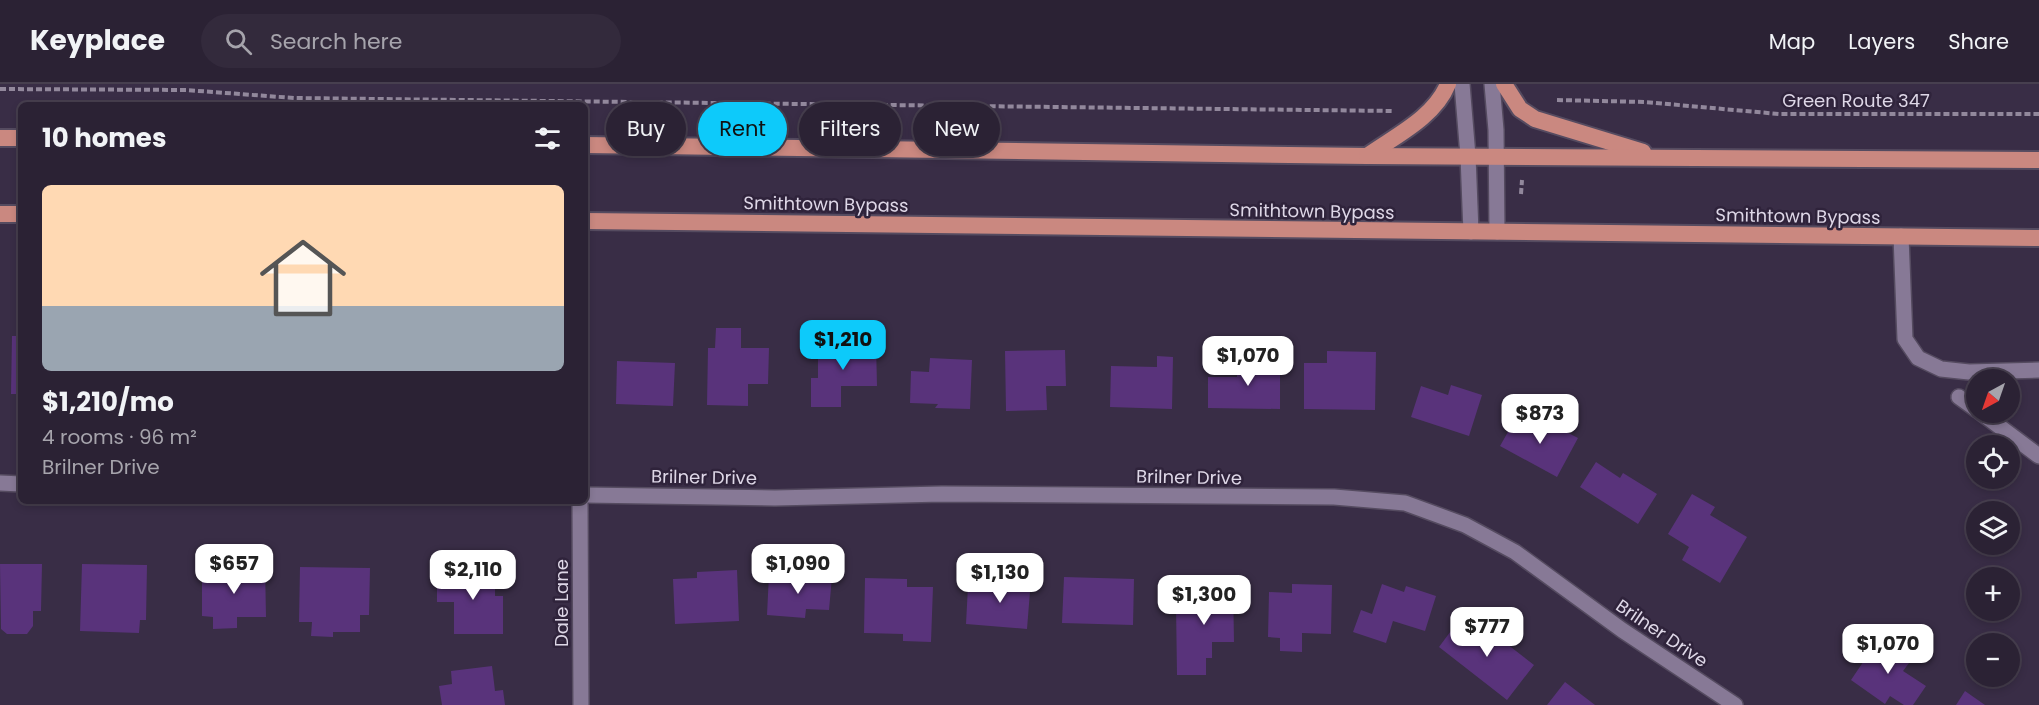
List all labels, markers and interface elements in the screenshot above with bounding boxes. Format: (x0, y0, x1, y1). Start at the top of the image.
search box (201, 14, 621, 68)
text: Keyplace (30, 21, 165, 60)
icon: search (222, 25, 255, 58)
text: Search here (270, 26, 402, 57)
text: Map (1769, 27, 1815, 56)
text: Layers (1848, 27, 1915, 56)
text: Share (1948, 27, 2009, 56)
street label: Green Route 347 (1782, 88, 1930, 113)
chip: Buy (606, 102, 686, 156)
chip: Rent (698, 102, 787, 156)
chip: Filters (799, 102, 901, 156)
chip: New (913, 102, 1000, 156)
text: 10 homes (42, 120, 166, 156)
icon: filters (531, 122, 564, 155)
street label: Smithtown Bypass (743, 190, 909, 218)
street label: Smithtown Bypass (1229, 197, 1395, 225)
street label: Smithtown Bypass (1715, 202, 1881, 230)
icon: home (249, 224, 357, 332)
pin: $1,210 (794, 320, 892, 371)
text: $1,210 (814, 325, 872, 353)
pin: $1,070 (1199, 336, 1297, 387)
text: $1,070 (1216, 341, 1280, 369)
north arrow (1966, 369, 2020, 423)
map controls (1966, 369, 2020, 687)
text: $1,210/mo (42, 384, 174, 420)
pin: $873 (1504, 394, 1576, 445)
text: $873 (1516, 399, 1564, 427)
text: 4 rooms · 96 m² (42, 423, 197, 451)
button: locate (1966, 435, 2020, 489)
text: Brilner Drive (42, 453, 160, 481)
street label: Brilner Drive (651, 464, 757, 490)
street label: Brilner Drive (1136, 464, 1242, 490)
button: layers (1966, 501, 2020, 555)
pin: $657 (198, 544, 270, 595)
pin: $1,090 (749, 544, 847, 595)
text: $657 (209, 549, 259, 577)
text: $1,090 (766, 549, 830, 577)
pin: $2,110 (424, 550, 522, 601)
pin: $1,130 (951, 553, 1049, 604)
text: $2,110 (444, 555, 502, 583)
text: $1,130 (970, 558, 1030, 586)
street label: Dale Lane (549, 559, 574, 647)
button: + (1966, 567, 2020, 621)
pin: $1,300 (1155, 575, 1253, 626)
text: $1,300 (1172, 580, 1236, 608)
street label: Brilner Drive (1611, 593, 1713, 673)
pin: $777 (1451, 607, 1523, 658)
text: $777 (1464, 612, 1510, 640)
pin: $1,070 (1839, 624, 1937, 675)
text: $1,070 (1856, 629, 1920, 657)
button: − (1966, 633, 2020, 687)

